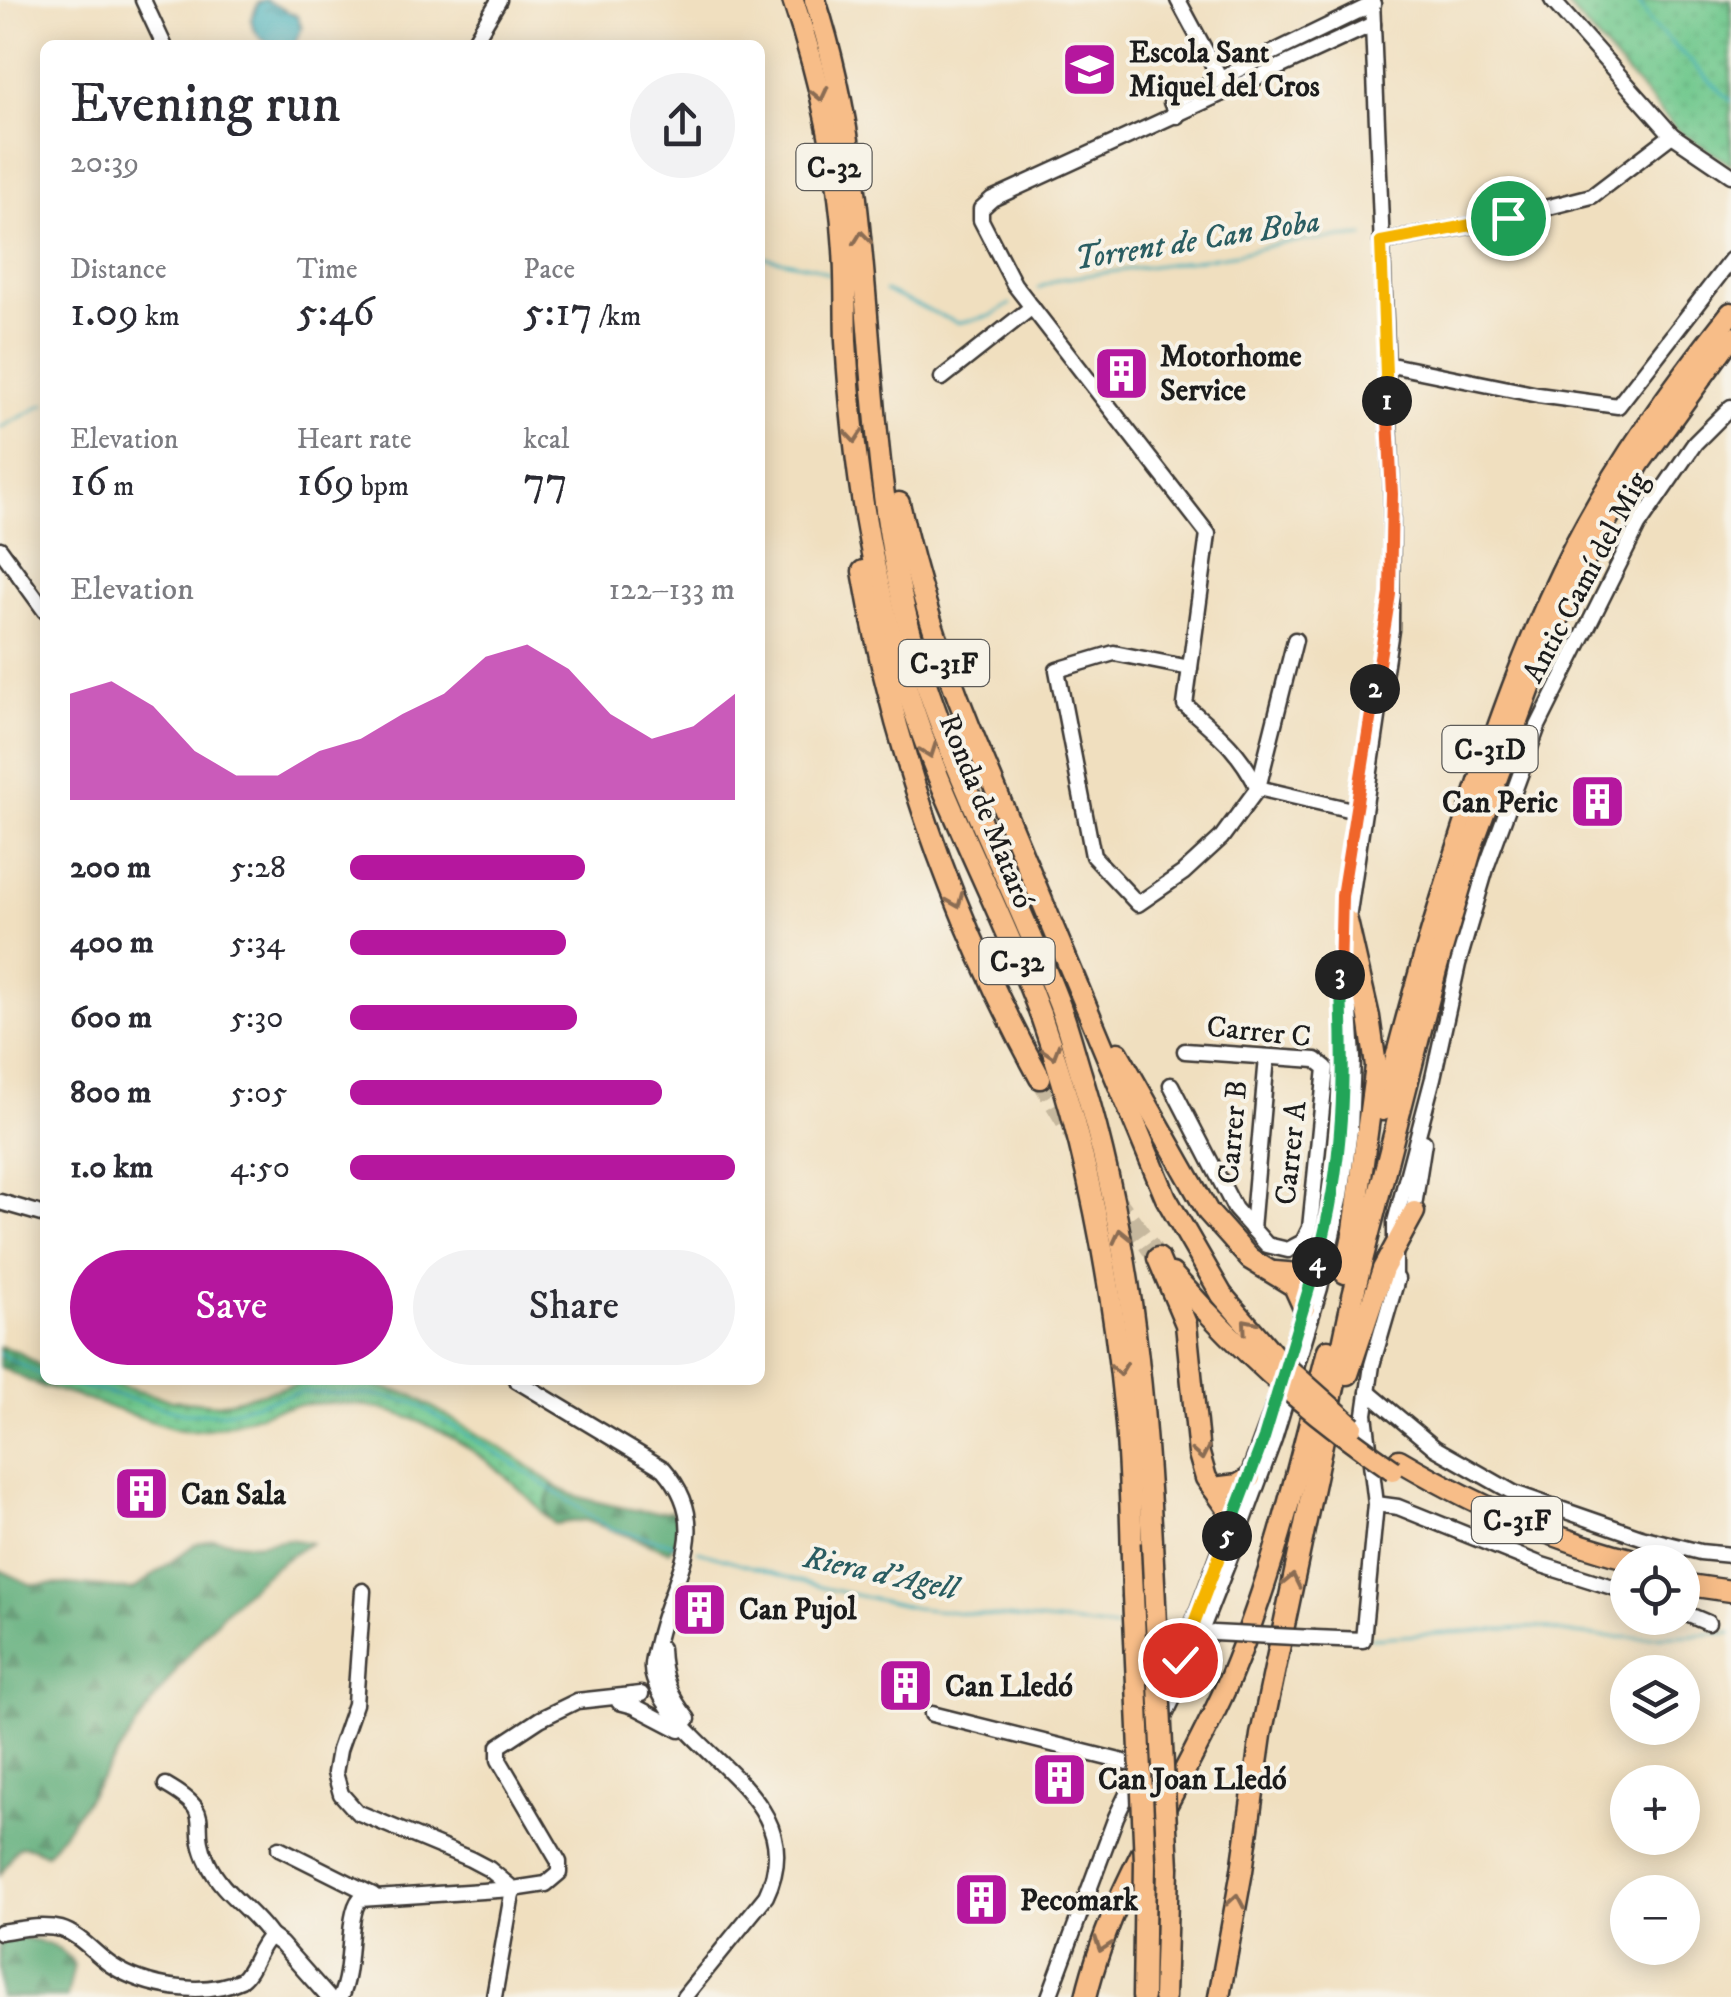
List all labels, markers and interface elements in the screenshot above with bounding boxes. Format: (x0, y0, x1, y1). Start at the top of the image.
place label: Escola Sant Miquel del Cros (1129, 35, 1320, 106)
school or university icon: Escola Sant Miquel del Cros (1060, 39, 1120, 99)
text: Evening run (70, 71, 341, 140)
button: share (630, 73, 735, 178)
one-way arrow (808, 85, 829, 102)
text: 20:39 (70, 143, 139, 183)
road number: C-32 (796, 144, 872, 190)
pin (1466, 176, 1551, 261)
icon: arrive (1481, 191, 1536, 246)
water label: Torrent de Can Boba (1072, 202, 1323, 280)
one-way arrow (852, 229, 874, 245)
text: Distance (70, 252, 166, 287)
text: Time (297, 252, 357, 287)
text: Pace (523, 252, 575, 287)
text: 1.09 (70, 287, 139, 339)
text: 5:46 (297, 287, 375, 339)
text: 5:17 (523, 287, 593, 339)
text: km (139, 299, 180, 334)
text: /km (593, 299, 641, 334)
place label: Motorhome Service (1160, 339, 1302, 410)
building icon: Motorhome Service (1091, 343, 1151, 403)
pin: 1 (1362, 376, 1412, 426)
text: 1 (1382, 383, 1392, 418)
text: Elevation (70, 422, 178, 457)
text: Heart rate (297, 422, 412, 457)
text: kcal (523, 422, 569, 457)
one-way arrow (843, 429, 865, 445)
text: 16 (70, 457, 107, 509)
text: 169 (297, 457, 355, 509)
text: 77 (523, 457, 568, 509)
street label: Antic Camí del Mig (1515, 466, 1658, 689)
text: m (107, 469, 134, 504)
text: bpm (355, 469, 409, 504)
text: Elevation (70, 570, 194, 610)
text: 122–133 m (608, 570, 735, 610)
road number: C-31F (899, 640, 989, 686)
pin: 2 (1350, 664, 1400, 714)
text: 2 (1368, 671, 1382, 706)
street label: Ronda de Mataró (930, 709, 1041, 914)
road number: C-31D (1442, 726, 1538, 772)
one-way arrow (917, 742, 938, 759)
building icon: Can Peric (1567, 772, 1627, 832)
place label: Can Peric (1442, 785, 1558, 822)
text: 200 m (70, 848, 151, 888)
text: 5:28 (230, 848, 286, 888)
one-way arrow (944, 891, 964, 909)
text: 400 m (70, 923, 154, 963)
text: 5:34 (230, 923, 285, 963)
road number: C-32 (980, 938, 1054, 984)
pin: 3 (1315, 950, 1365, 1000)
text: 3 (1335, 957, 1345, 992)
text: 600 m (70, 998, 152, 1038)
text: 5:30 (230, 998, 283, 1038)
street label: Carrer C (1205, 1009, 1313, 1056)
one-way arrow (1040, 1043, 1061, 1060)
text: 800 m (70, 1073, 151, 1113)
text: 5:05 (230, 1073, 287, 1113)
street label: Carrer B (1211, 1079, 1256, 1186)
street label: Carrer A (1268, 1099, 1315, 1207)
text: 1.0 km (70, 1148, 153, 1188)
text: 4:50 (230, 1148, 290, 1188)
one-way arrow (1112, 1228, 1133, 1245)
pin: 4 (1292, 1237, 1342, 1287)
text: 4 (1309, 1244, 1325, 1279)
button: Save (70, 1250, 393, 1365)
button: Share (413, 1250, 735, 1365)
one-way arrow (1242, 1318, 1260, 1337)
one-way arrow (1108, 1361, 1129, 1377)
one-way arrow (1189, 1444, 1210, 1461)
building icon: Can Sala (112, 1464, 172, 1524)
place label: Can Sala (181, 1477, 287, 1514)
road number: C-31F (1472, 1497, 1562, 1543)
pin: 5 (1202, 1511, 1252, 1561)
text: 5 (1220, 1518, 1234, 1553)
water label: Riera d'Agell (799, 1538, 965, 1611)
map controls (1610, 1545, 1700, 1965)
button: locate (1610, 1545, 1700, 1635)
one-way arrow (1281, 1573, 1302, 1590)
building icon: Can Pujol (670, 1579, 730, 1639)
place label: Can Pujol (739, 1592, 857, 1629)
pin (1138, 1618, 1223, 1703)
icon: check (1153, 1633, 1208, 1688)
button: layers (1610, 1655, 1700, 1745)
building icon: Can Lledó (876, 1656, 936, 1716)
place label: Can Lledó (945, 1669, 1073, 1706)
building icon: Can Joan Lledó (1029, 1749, 1089, 1809)
place label: Can Joan Lledó (1098, 1762, 1287, 1799)
button: + (1610, 1765, 1700, 1855)
building icon: Pecomark (951, 1870, 1011, 1930)
button: − (1610, 1875, 1700, 1965)
place label: Pecomark (1020, 1883, 1139, 1920)
one-way arrow (1225, 1893, 1246, 1910)
one-way arrow (1093, 1936, 1113, 1953)

